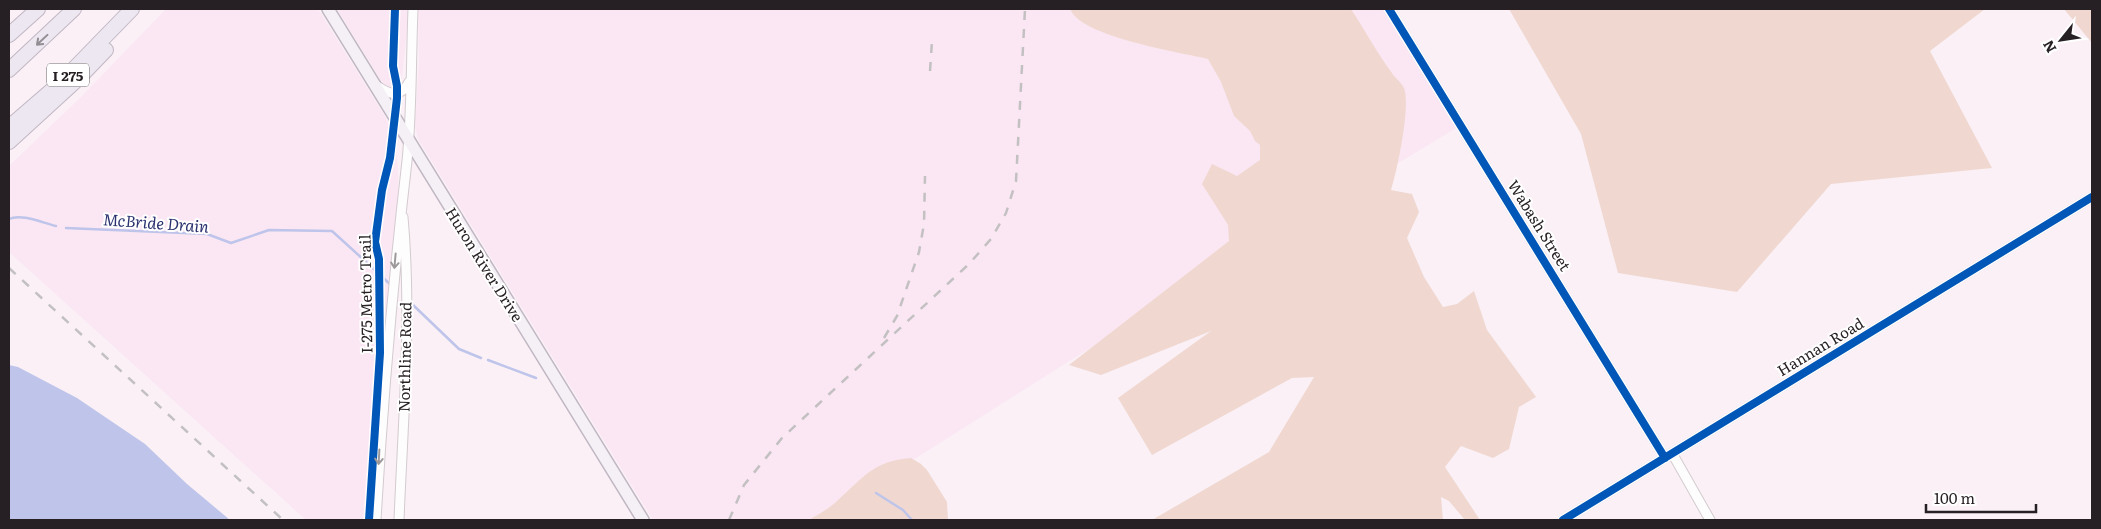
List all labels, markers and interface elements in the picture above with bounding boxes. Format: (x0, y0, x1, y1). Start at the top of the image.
north arrow (2036, 15, 2086, 65)
one-way arrow (36, 34, 48, 46)
text: N (2037, 37, 2060, 57)
road number: I 275 (47, 64, 89, 86)
street label: Wabash Street (1503, 175, 1577, 275)
street label: Huron River Drive (440, 202, 530, 326)
water label: McBride Drain (102, 206, 210, 238)
street label: I-275 Metro Trail (352, 234, 378, 354)
one-way arrow (390, 252, 400, 268)
street label: Northline Road (392, 302, 416, 412)
street label: Hannan Road (1772, 311, 1868, 381)
one-way arrow (375, 449, 384, 465)
scale bar (1926, 482, 2036, 514)
text: 100 m (1934, 486, 1975, 509)

